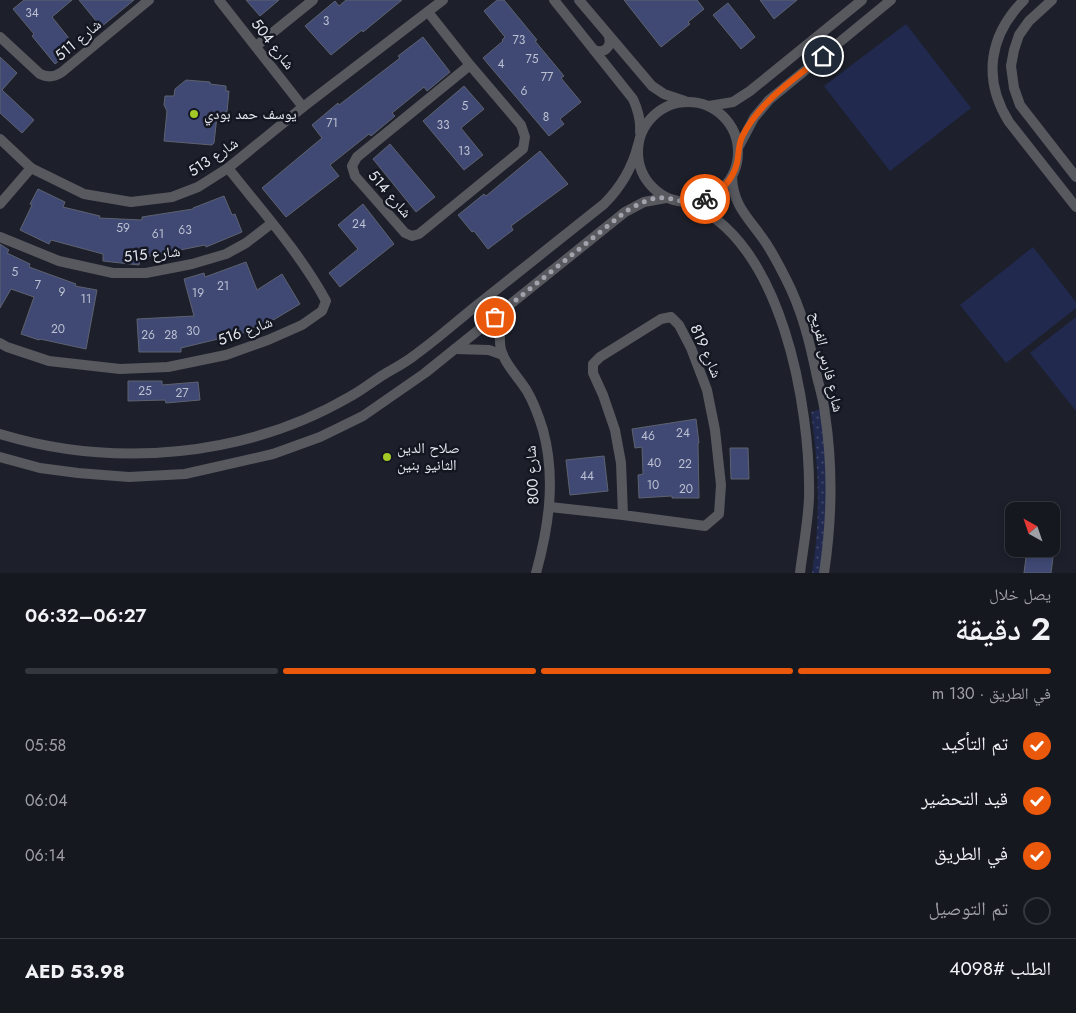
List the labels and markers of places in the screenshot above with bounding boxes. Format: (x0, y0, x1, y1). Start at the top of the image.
pin (802, 35, 844, 77)
place label: يوسف حمد بودي (204, 103, 297, 126)
marker: يوسف حمد بودي (188, 108, 200, 120)
pin (474, 296, 516, 338)
place label: صلاح الدين الثانيو بنين (397, 437, 460, 476)
marker: صلاح الدين الثانيو بنين (381, 451, 393, 463)

